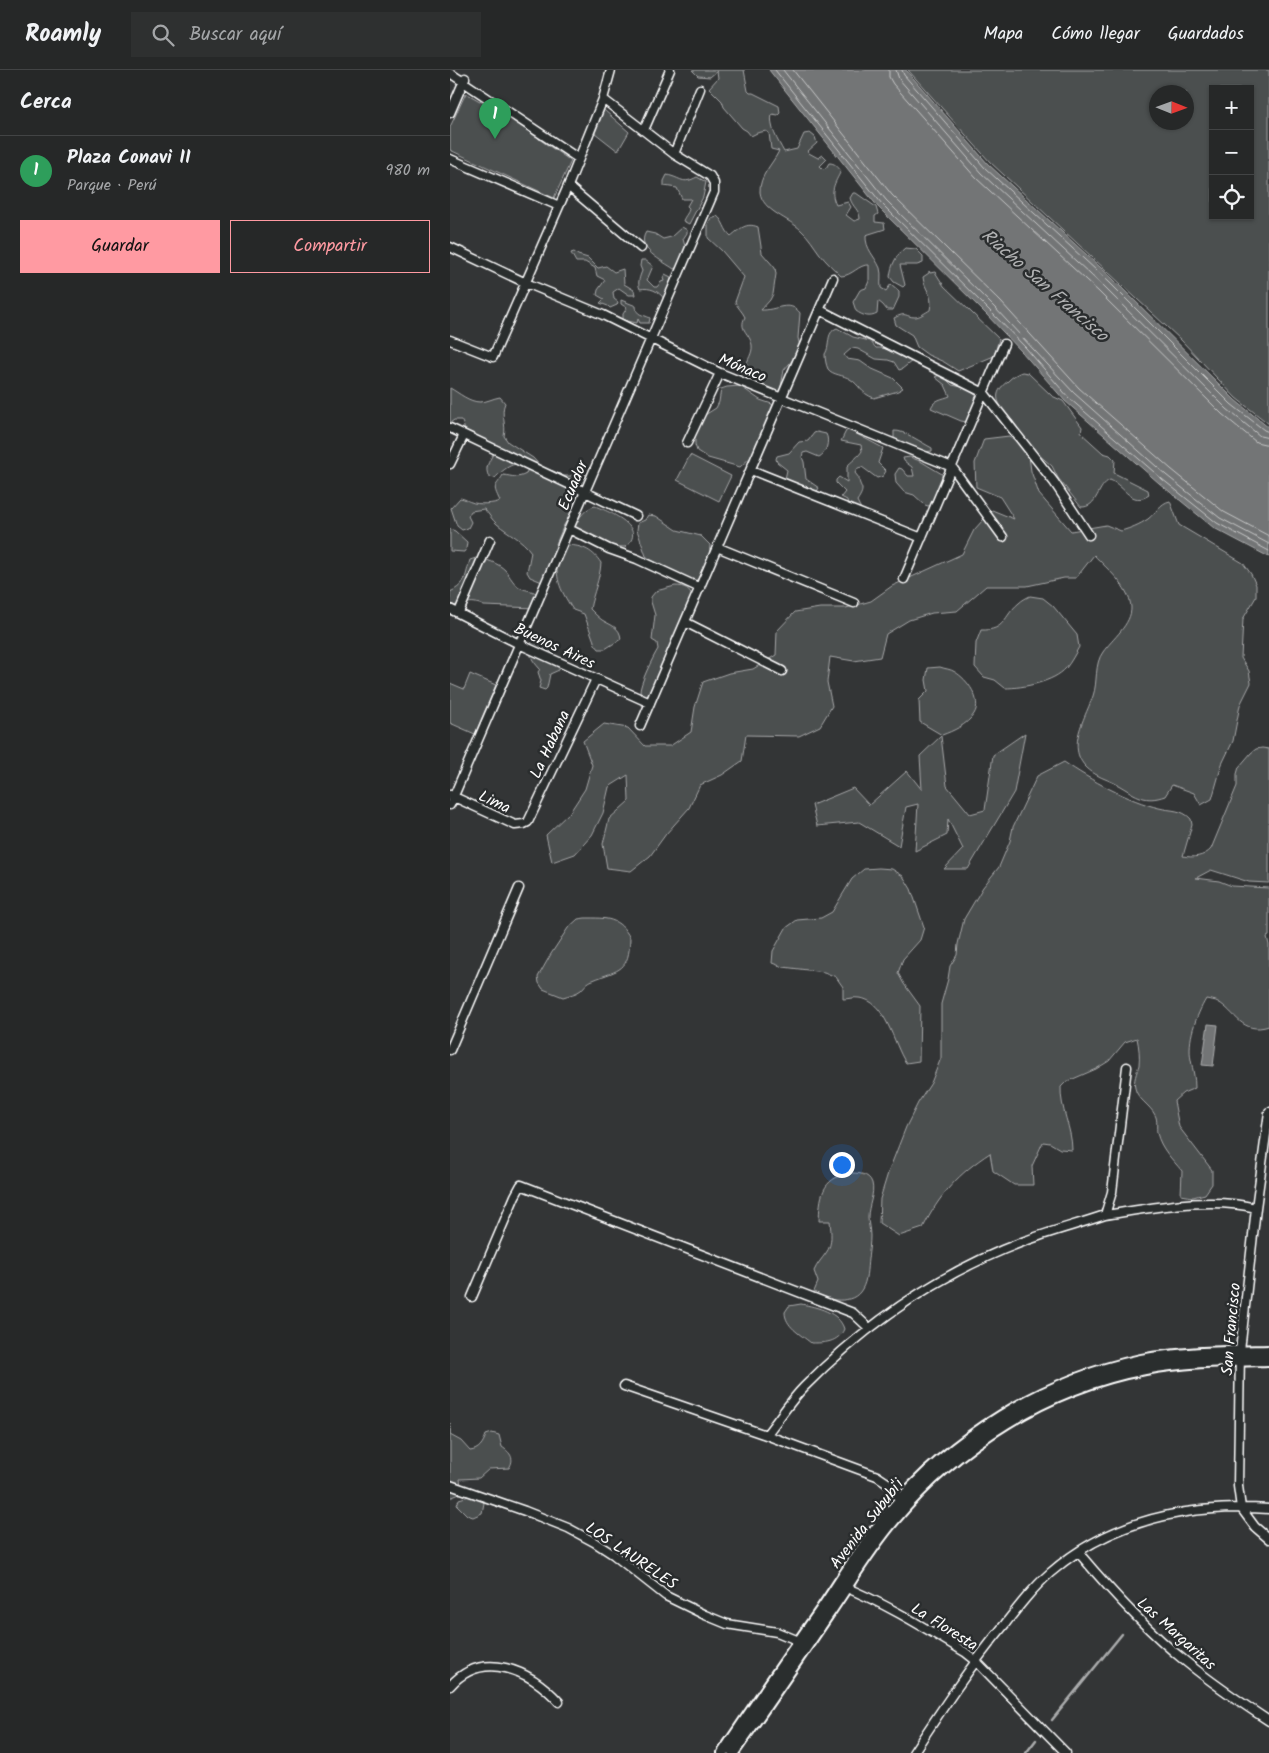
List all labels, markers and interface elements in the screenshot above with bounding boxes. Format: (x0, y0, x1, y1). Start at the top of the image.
search box (131, 12, 481, 57)
text: Roamly (25, 15, 101, 54)
text: Buscar aquí (189, 20, 281, 50)
text: Mapa (984, 20, 1023, 49)
text: Cómo llegar (1051, 20, 1140, 49)
text: Guardados (1168, 20, 1244, 49)
icon: search (149, 21, 177, 49)
north arrow (1149, 85, 1194, 130)
map controls (1209, 85, 1254, 220)
button: + (1209, 85, 1254, 130)
text: Cerca (20, 86, 72, 119)
pin: 1 (479, 98, 511, 139)
button: − (1209, 130, 1254, 175)
text: Plaza Conavi II (67, 143, 191, 173)
text: 1 (34, 158, 38, 183)
text: 980 m (385, 158, 430, 183)
text: Parque · Perú (67, 173, 156, 198)
button: locate (1209, 175, 1254, 220)
button: Guardar (20, 220, 220, 273)
button: Compartir (230, 220, 430, 273)
water label: Riacho San Francisco (974, 222, 1116, 351)
street label: Mónaco (714, 347, 770, 390)
street label: Ecuador (552, 455, 596, 515)
street label: Buenos Aires (510, 617, 599, 676)
street label: La Habana (524, 706, 577, 783)
street label: Lima (474, 784, 515, 821)
your location (829, 1152, 855, 1178)
street label: San Francisco (1215, 1282, 1248, 1376)
street label: Avenida Sububi'i (824, 1473, 911, 1574)
street label: LOS LAURELES (580, 1516, 683, 1597)
street label: Las Margaritas (1131, 1591, 1222, 1677)
street label: La Floresta (906, 1597, 983, 1658)

